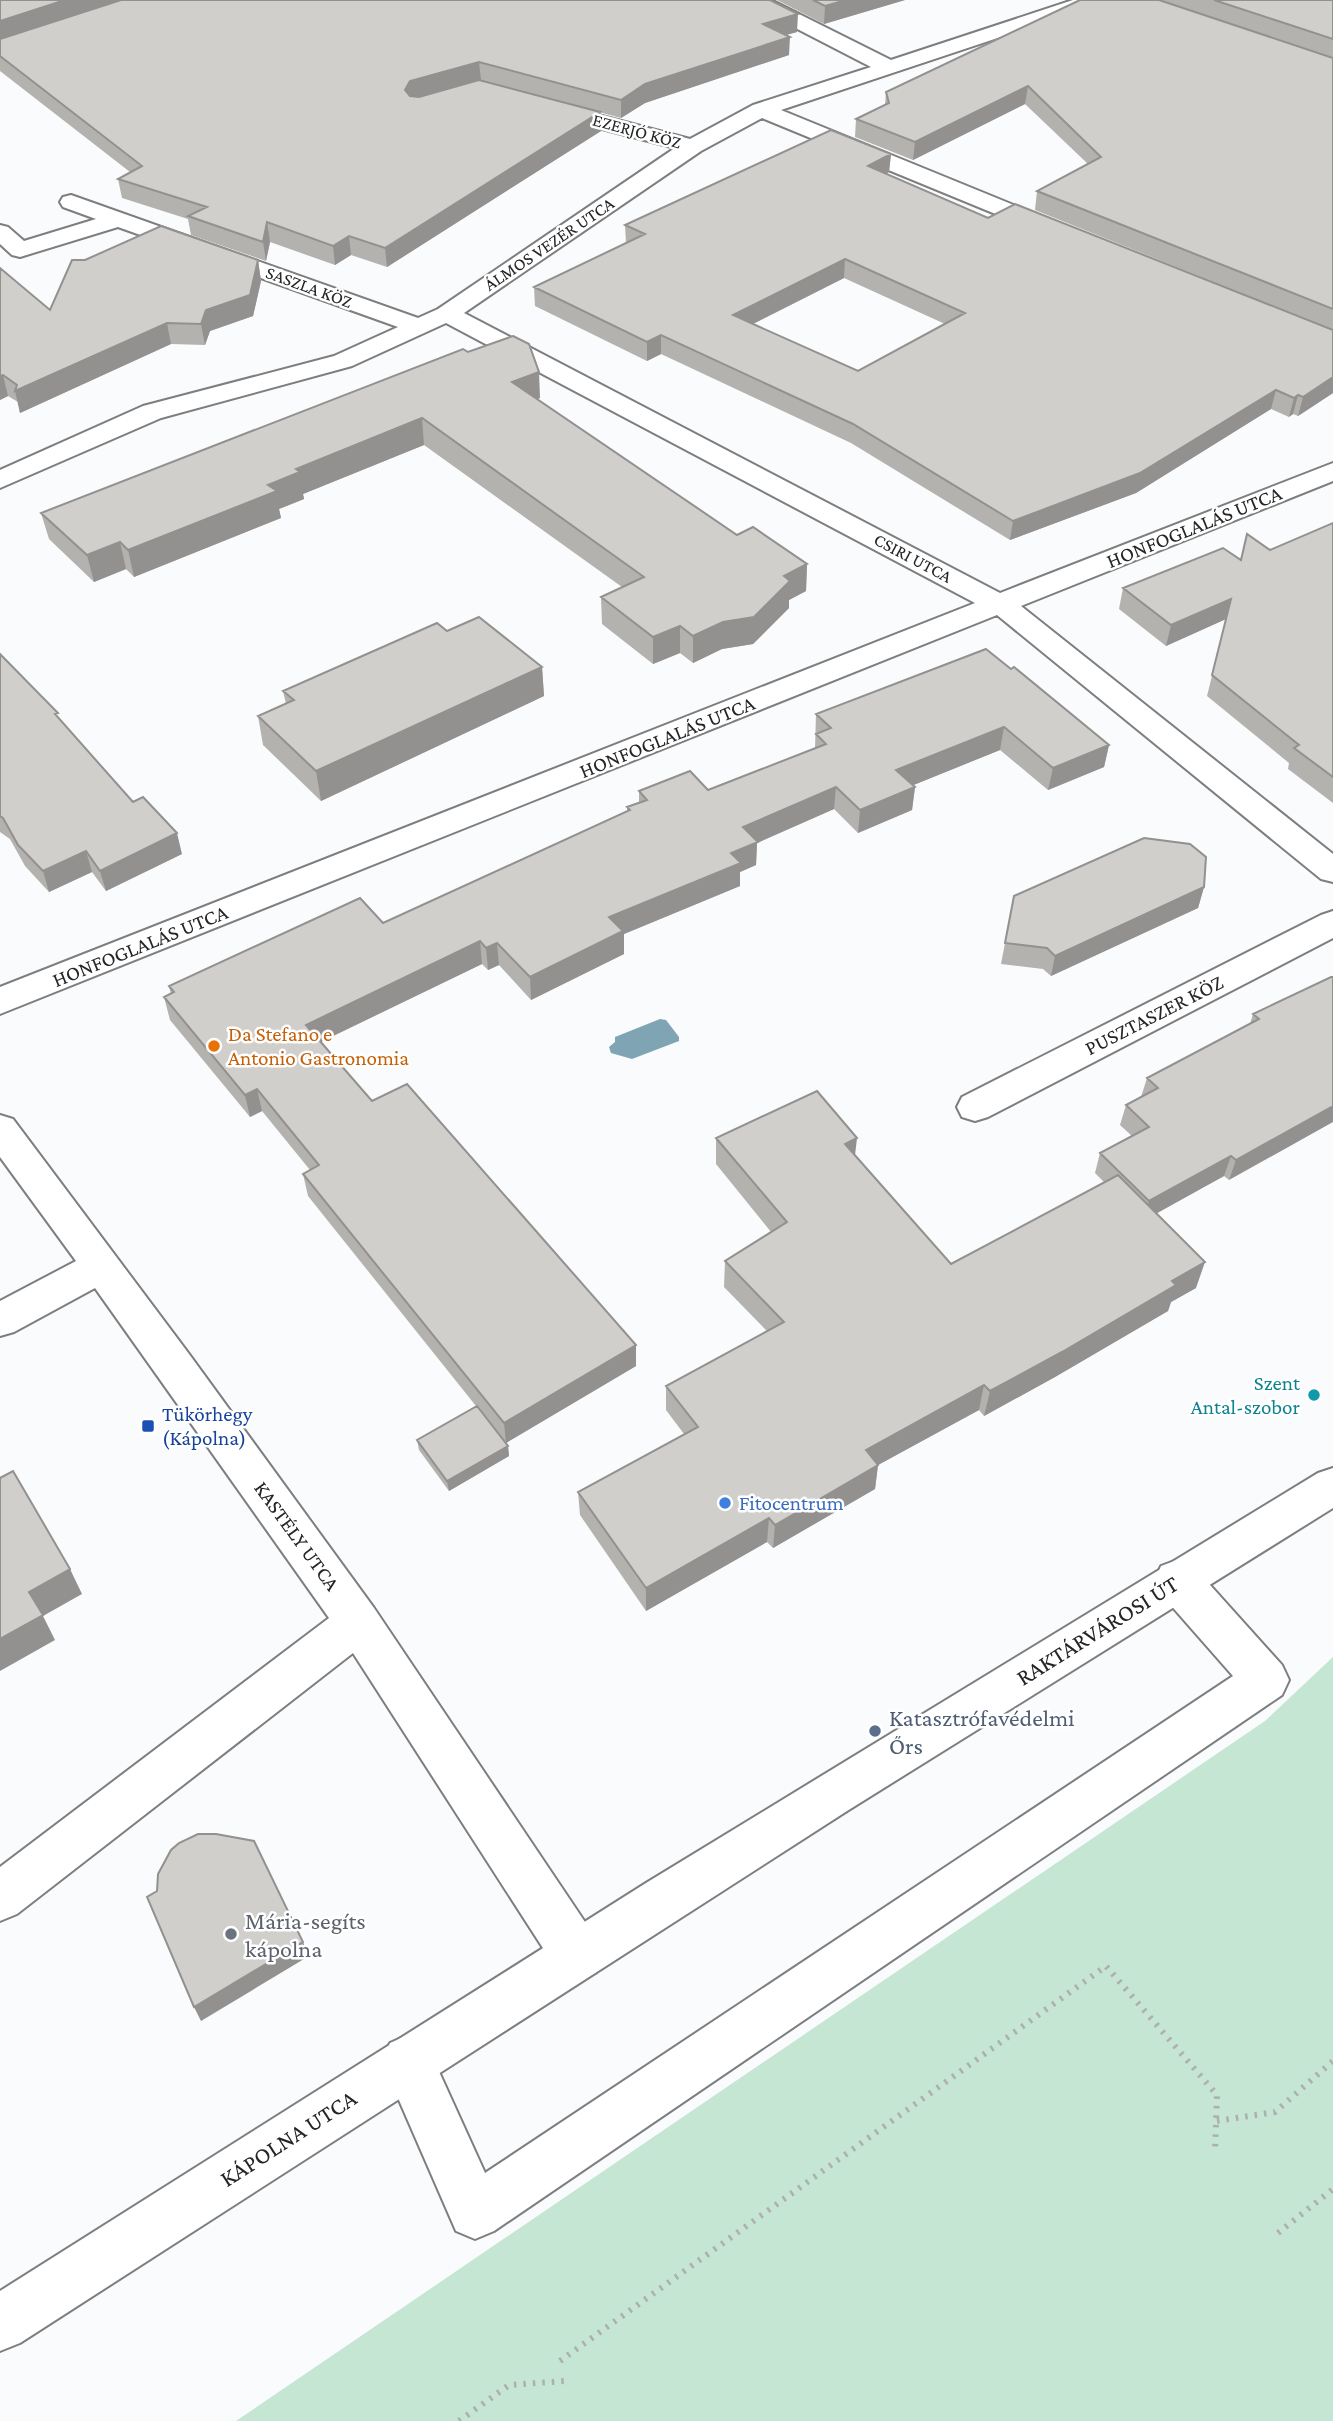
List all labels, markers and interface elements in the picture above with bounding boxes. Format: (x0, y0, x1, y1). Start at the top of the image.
street label: EZERJÓ KÖZ (590, 110, 684, 152)
street label: ÁLMOS VEZÉR UTCA (480, 193, 618, 295)
street label: SASZLA KÖZ (263, 262, 355, 312)
street label: HONFOGLALÁS UTCA (1103, 481, 1285, 573)
street label: CSIRI UTCA (871, 529, 956, 587)
street label: HONFOGLALÁS UTCA (576, 691, 758, 783)
street label: HONFOGLALÁS UTCA (49, 900, 231, 992)
street label: PUSZTASZER KÖZ (1081, 970, 1227, 1060)
place label: Da Stefano e Antonio Gastronomia (228, 1022, 409, 1070)
marker: Da Stefano e Antonio Gastronomia (206, 1038, 222, 1054)
place label: Szent Antal-szobor (1191, 1371, 1301, 1419)
marker: Szent Antal-szobor (1306, 1387, 1322, 1403)
place label: Tükörhegy (Kápolna) (162, 1402, 253, 1450)
marker: Tükörhegy (Kápolna) (140, 1418, 156, 1434)
street label: KASTÉLY UTCA (249, 1477, 345, 1595)
place label: Fitocentrum (739, 1491, 844, 1515)
marker: Fitocentrum (717, 1495, 733, 1511)
street label: RAKTÁRVÁROSI ÚT (1011, 1569, 1183, 1691)
place label: Katasztrófavédelmi Őrs (889, 1704, 1075, 1759)
marker: Katasztrófavédelmi Őrs (867, 1723, 883, 1739)
place label: Mária-segíts kápolna (245, 1907, 366, 1962)
marker: Mária-segíts kápolna (223, 1926, 239, 1942)
street label: KÁPOLNA UTCA (215, 2084, 361, 2192)

